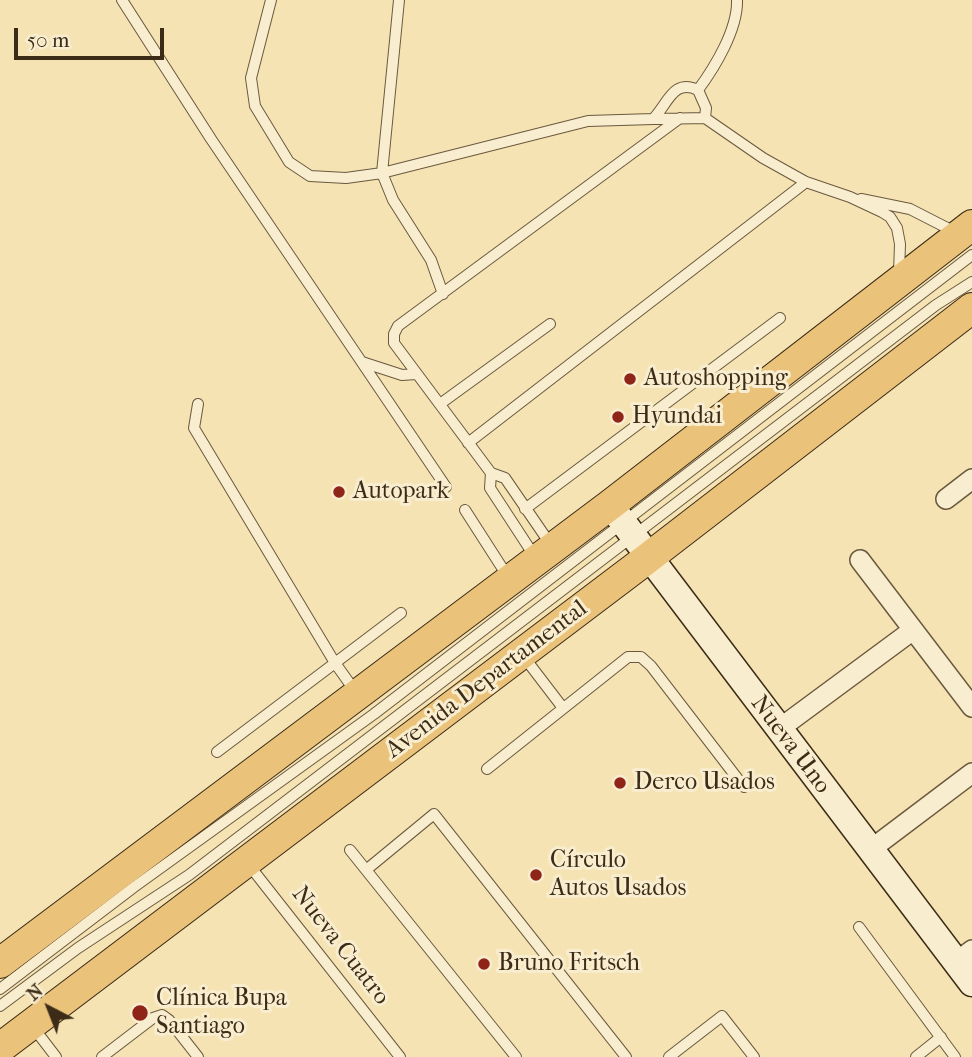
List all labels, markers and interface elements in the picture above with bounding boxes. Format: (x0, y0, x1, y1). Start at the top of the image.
scale bar (18, 14, 168, 58)
text: 50 m (27, 28, 70, 52)
place label: Autoshopping (644, 365, 788, 393)
marker: Autoshopping (622, 371, 638, 387)
place label: Hyundai (632, 403, 722, 431)
marker: Hyundai (610, 409, 626, 425)
place label: Autopark (353, 478, 449, 506)
marker: Autopark (331, 484, 347, 500)
street label: Avenida Departamental (381, 595, 593, 765)
street label: Nueva Uno (744, 690, 836, 800)
place label: Derco Usados (634, 769, 775, 797)
marker: Derco Usados (612, 775, 628, 791)
place label: Círculo Autos Usados (550, 847, 686, 903)
marker: Círculo Autos Usados (528, 867, 544, 883)
street label: Nueva Cuatro (285, 881, 395, 1011)
place label: Bruno Fritsch (498, 950, 640, 978)
marker: Bruno Fritsch (476, 956, 492, 972)
north arrow (14, 973, 84, 1043)
text: N (22, 979, 48, 1005)
place label: Clínica Bupa Santiago (156, 985, 287, 1041)
marker: Clínica Bupa Santiago (130, 1003, 150, 1023)

